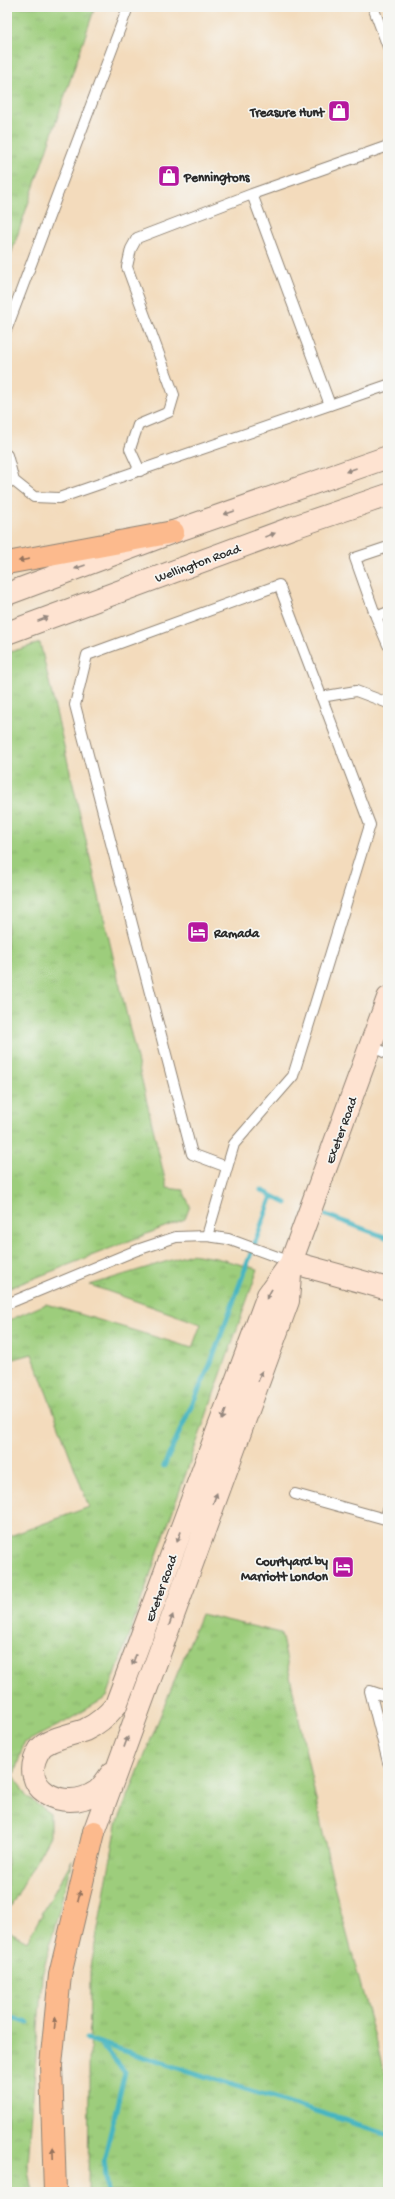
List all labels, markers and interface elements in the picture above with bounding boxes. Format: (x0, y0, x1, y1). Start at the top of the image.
shop icon: Treasure Hunt (326, 98, 352, 124)
place label: Treasure Hunt (249, 106, 326, 121)
shop icon: Penningtons (156, 163, 182, 189)
place label: Penningtons (183, 171, 251, 186)
one-way arrow (345, 467, 357, 473)
one-way arrow (222, 510, 234, 516)
one-way arrow (265, 532, 277, 538)
street label: Wellington Road (153, 542, 244, 587)
one-way arrow (18, 557, 30, 563)
one-way arrow (74, 564, 86, 570)
one-way arrow (38, 615, 50, 621)
hotel icon: Ramada (185, 919, 211, 945)
place label: Ramada (213, 927, 260, 942)
street label: Exeter Road (323, 1094, 362, 1166)
one-way arrow (266, 1288, 273, 1300)
one-way arrow (258, 1370, 264, 1382)
one-way arrow (220, 1410, 226, 1422)
one-way arrow (213, 1492, 219, 1504)
one-way arrow (175, 1532, 181, 1544)
street label: Exeter Road (143, 1552, 182, 1624)
hotel icon: Courtyard by Marriott London (330, 1554, 356, 1580)
place label: Courtyard by Marriott London (241, 1555, 329, 1585)
one-way arrow (168, 1614, 174, 1626)
one-way arrow (131, 1654, 137, 1666)
one-way arrow (123, 1736, 129, 1748)
one-way arrow (76, 1890, 82, 1902)
one-way arrow (52, 2017, 58, 2029)
one-way arrow (50, 2147, 57, 2159)

